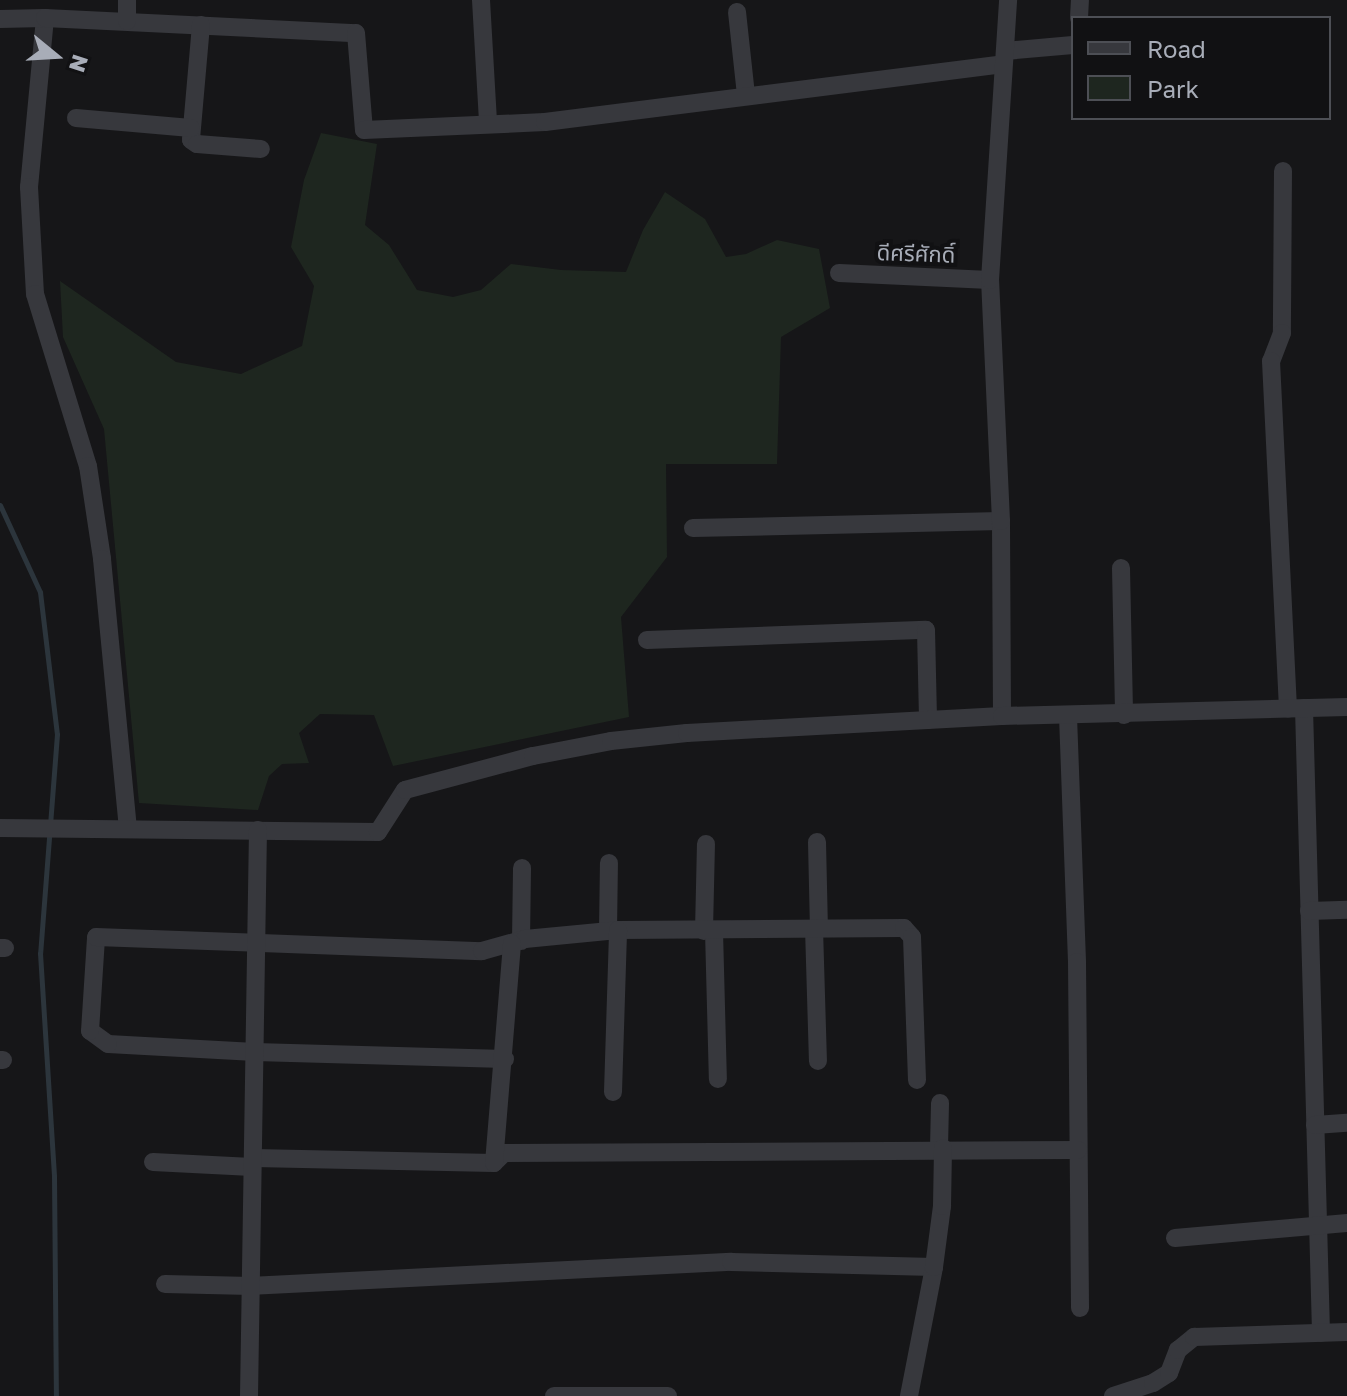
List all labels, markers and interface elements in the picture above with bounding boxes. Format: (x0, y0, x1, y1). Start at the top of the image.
north arrow (16, 16, 96, 96)
legend (1071, 16, 1331, 120)
text: Road (1147, 34, 1206, 63)
text: N (64, 51, 95, 76)
text: Park (1147, 74, 1199, 103)
street label: ดีศรีศักดิ์ (876, 238, 956, 268)

